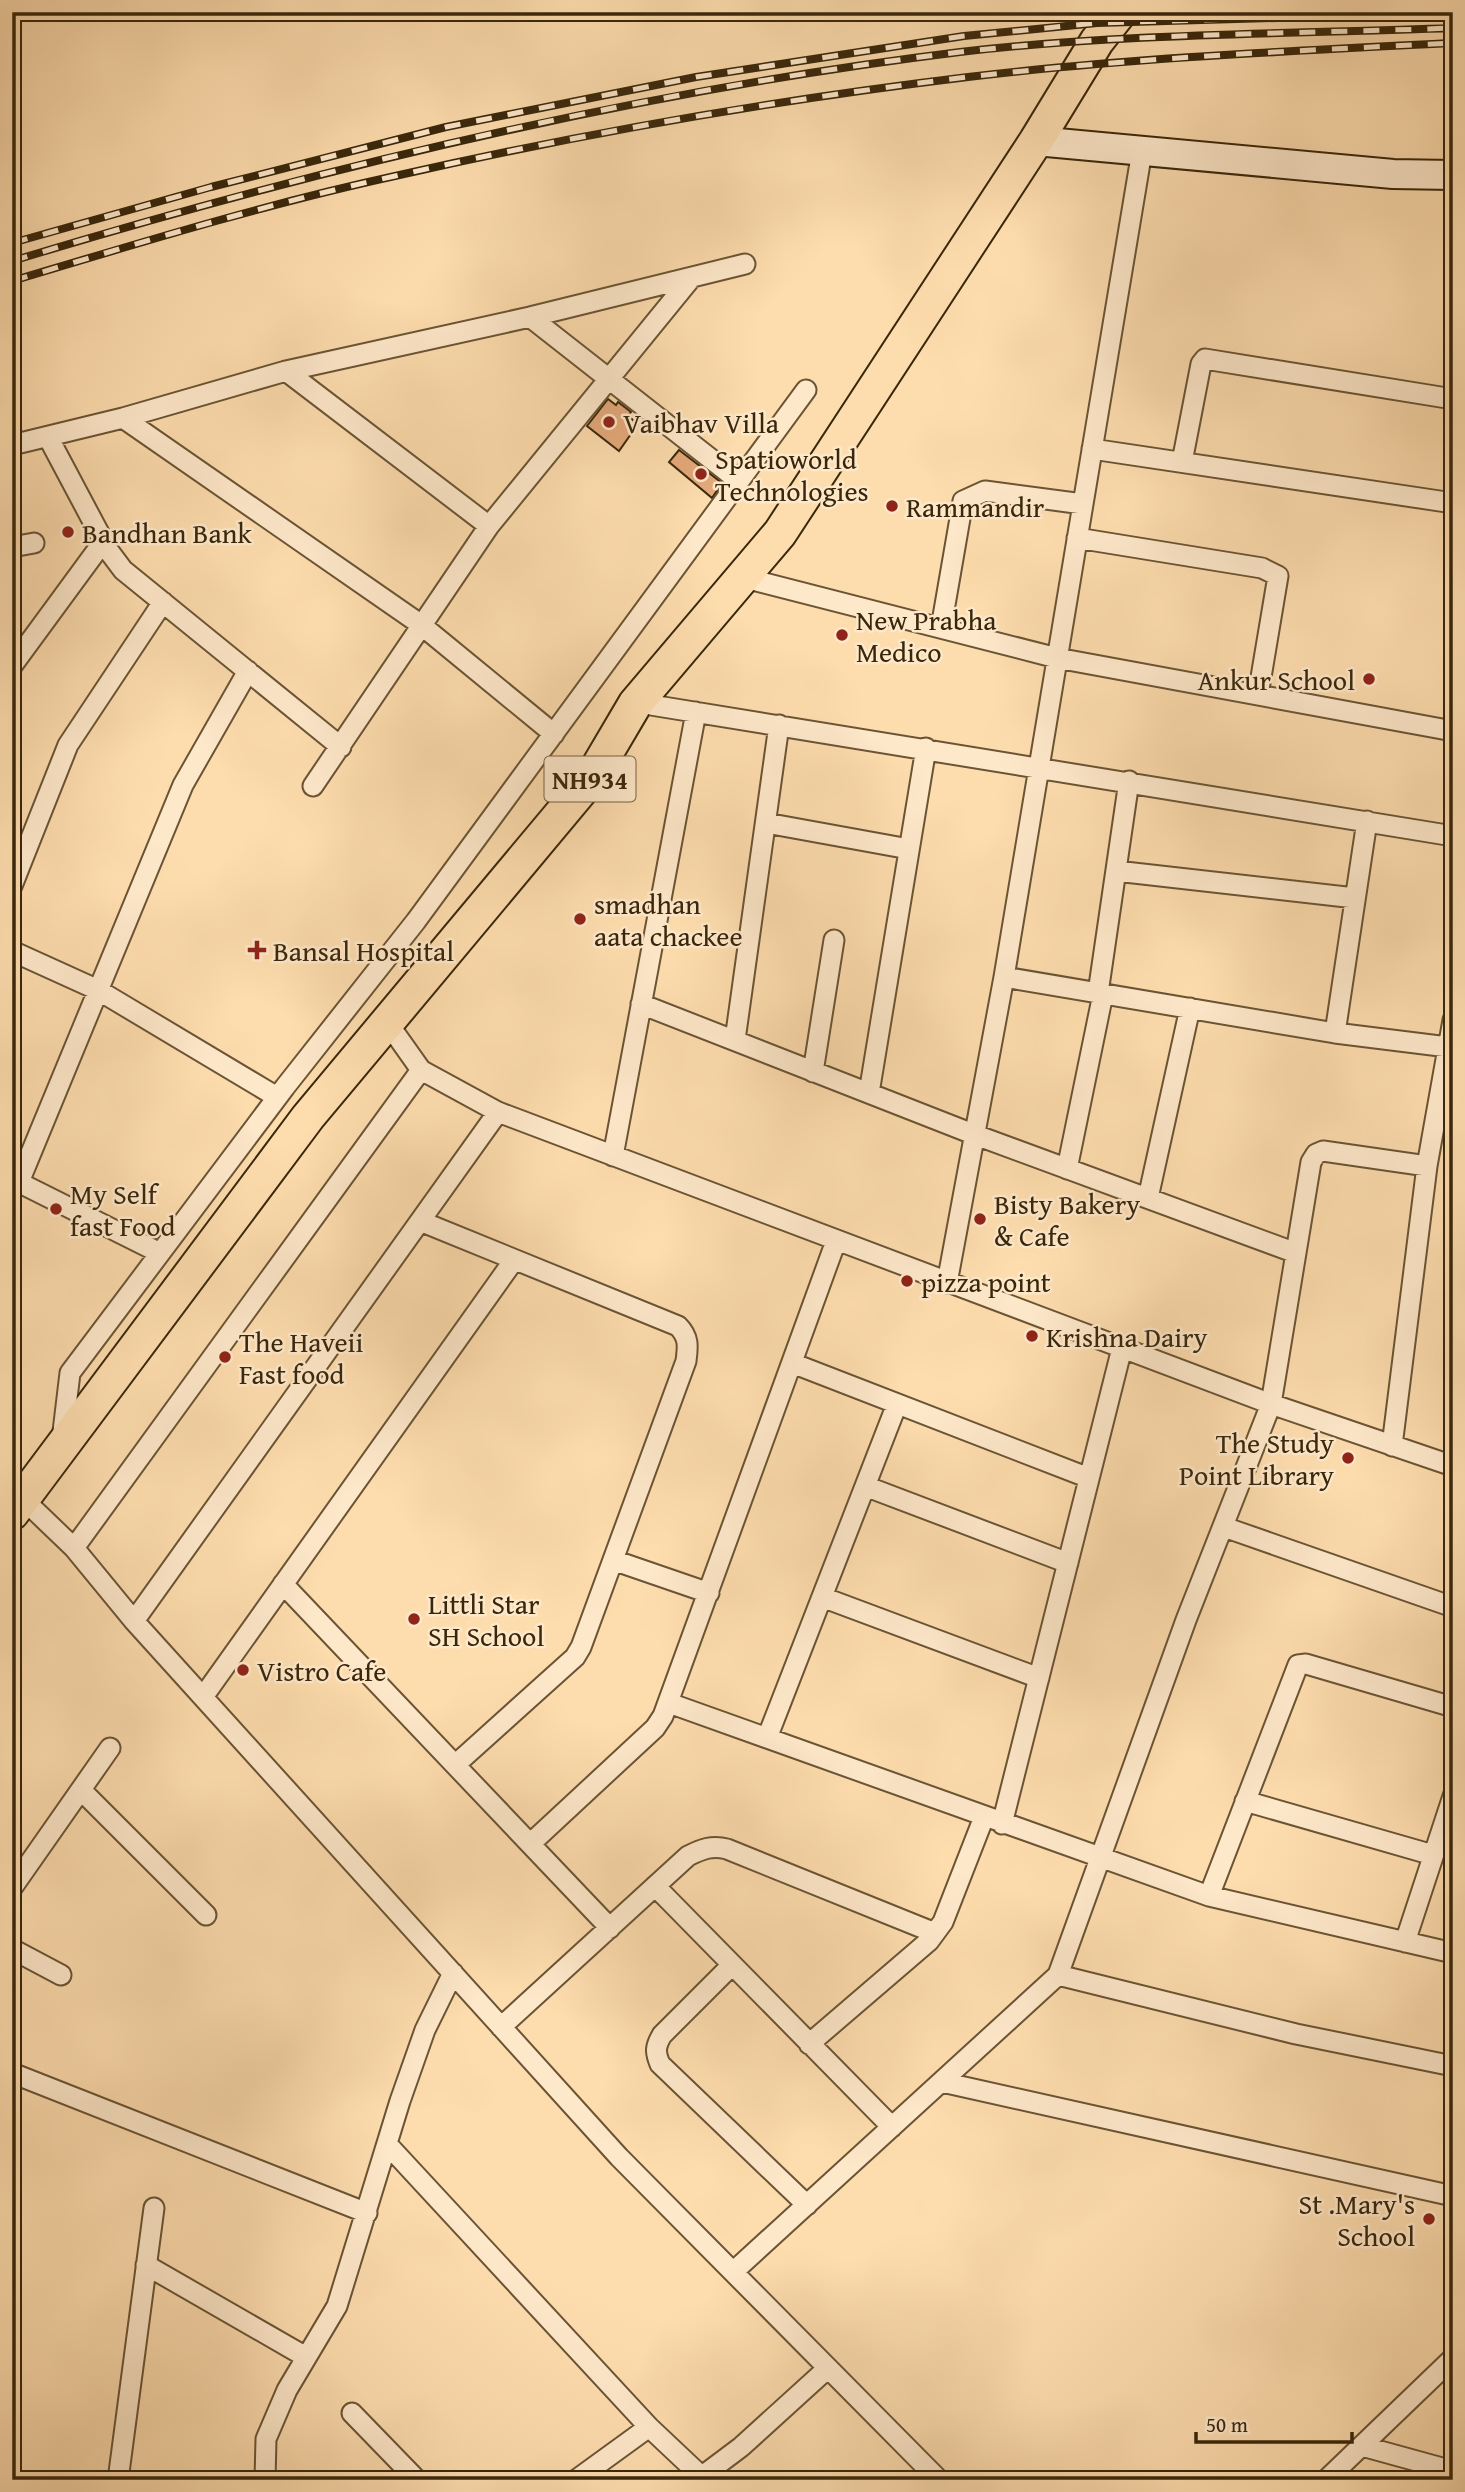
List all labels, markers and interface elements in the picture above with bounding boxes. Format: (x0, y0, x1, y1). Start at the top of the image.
place label: Vaibhav Villa (623, 402, 780, 443)
marker: Vaibhav Villa (601, 414, 617, 430)
place label: Spatioworld Technologies (715, 438, 869, 511)
marker: Spatioworld Technologies (693, 466, 709, 482)
place label: Rammandir (906, 486, 1045, 527)
marker: Rammandir (884, 498, 900, 514)
place label: Bandhan Bank (82, 512, 252, 553)
marker: Bandhan Bank (60, 524, 76, 540)
place label: New Prabha Medico (856, 599, 997, 672)
marker: New Prabha Medico (834, 627, 850, 643)
place label: Ankur School (1197, 659, 1355, 700)
marker: Ankur School (1361, 671, 1377, 687)
road number: NH934 (544, 757, 636, 802)
place label: smadhan aata chackee (594, 883, 743, 956)
marker: smadhan aata chackee (572, 911, 588, 927)
place label: Bansal Hospital (273, 930, 454, 971)
marker: Bansal Hospital (247, 940, 267, 960)
place label: My Self fast Food (70, 1173, 176, 1246)
place label: Bisty Bakery & Cafe (994, 1183, 1140, 1256)
marker: My Self fast Food (48, 1201, 64, 1217)
marker: Bisty Bakery & Cafe (972, 1211, 988, 1227)
place label: pizza point (921, 1261, 1051, 1302)
marker: pizza point (899, 1273, 915, 1289)
place label: Krishna Dairy (1046, 1316, 1208, 1357)
place label: The Haveii Fast food (239, 1321, 363, 1394)
marker: Krishna Dairy (1024, 1328, 1040, 1344)
marker: The Haveii Fast food (217, 1349, 233, 1365)
place label: The Study Point Library (1179, 1422, 1334, 1495)
marker: The Study Point Library (1340, 1450, 1356, 1466)
place label: Littli Star SH School (428, 1583, 544, 1656)
marker: Littli Star SH School (406, 1611, 422, 1627)
place label: Vistro Cafe (257, 1650, 386, 1691)
marker: Vistro Cafe (235, 1662, 251, 1678)
place label: St .Mary's School (1298, 2183, 1415, 2256)
marker: St .Mary's School (1421, 2211, 1437, 2227)
scale bar (1196, 2401, 1351, 2445)
text: 50 m (1206, 2409, 1248, 2440)

